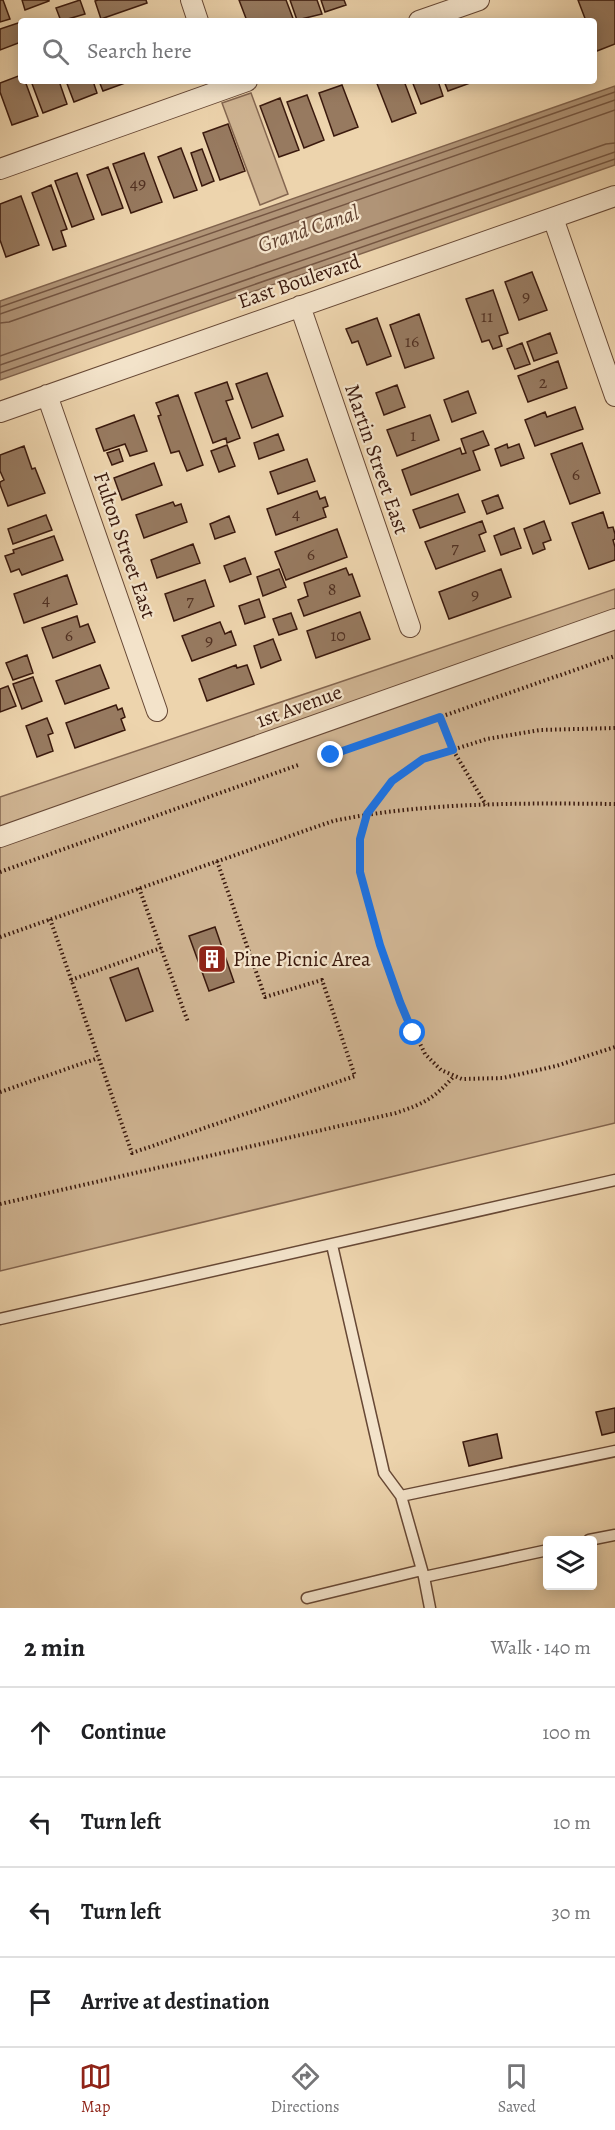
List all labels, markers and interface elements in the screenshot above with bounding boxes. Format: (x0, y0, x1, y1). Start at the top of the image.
search box (18, 18, 597, 84)
icon: search (39, 35, 72, 68)
text: Search here (87, 36, 192, 66)
house number: 49 (130, 171, 146, 195)
water label: Grand Canal (254, 197, 364, 260)
street label: East Boulevard (234, 247, 365, 315)
house number: 9 (522, 284, 530, 308)
house number: 11 (481, 304, 493, 328)
house number: 16 (405, 329, 419, 353)
house number: 2 (539, 370, 548, 394)
street label: Martin Street East (338, 380, 416, 538)
house number: 1 (410, 423, 416, 447)
house number: 6 (572, 462, 580, 486)
street label: Fulton Street East (87, 468, 163, 622)
house number: 4 (292, 501, 300, 525)
house number: 7 (451, 535, 459, 559)
house number: 6 (307, 542, 315, 566)
house number: 8 (328, 577, 336, 601)
house number: 9 (471, 582, 479, 606)
house number: 4 (42, 587, 50, 611)
house number: 7 (186, 588, 194, 612)
house number: 6 (65, 623, 73, 647)
house number: 10 (330, 623, 346, 647)
house number: 9 (205, 628, 213, 652)
street label: 1st Avenue (252, 678, 346, 734)
route end (317, 741, 343, 767)
building icon: Pine Picnic Area (196, 943, 228, 975)
place label: Pine Picnic Area (233, 945, 371, 973)
route start (399, 1019, 425, 1045)
map controls (543, 1536, 597, 1590)
button: layers (543, 1536, 597, 1590)
text: 2 min (24, 1630, 85, 1665)
text: Walk · 140 m (491, 1634, 591, 1661)
icon: ahead (24, 1716, 57, 1749)
text: Continue (81, 1717, 166, 1747)
text: 100 m (542, 1719, 591, 1746)
icon: left (24, 1806, 57, 1839)
text: Turn left (81, 1807, 161, 1837)
text: 10 m (553, 1809, 591, 1836)
icon: left (24, 1896, 57, 1929)
text: Turn left (81, 1897, 161, 1927)
text: 30 m (551, 1899, 591, 1926)
icon: arrive (24, 1986, 57, 2019)
text: Arrive at destination (81, 1987, 270, 2017)
tab: Map (79, 2060, 112, 2118)
tab: Directions (271, 2060, 339, 2118)
tab: Saved (498, 2060, 536, 2118)

